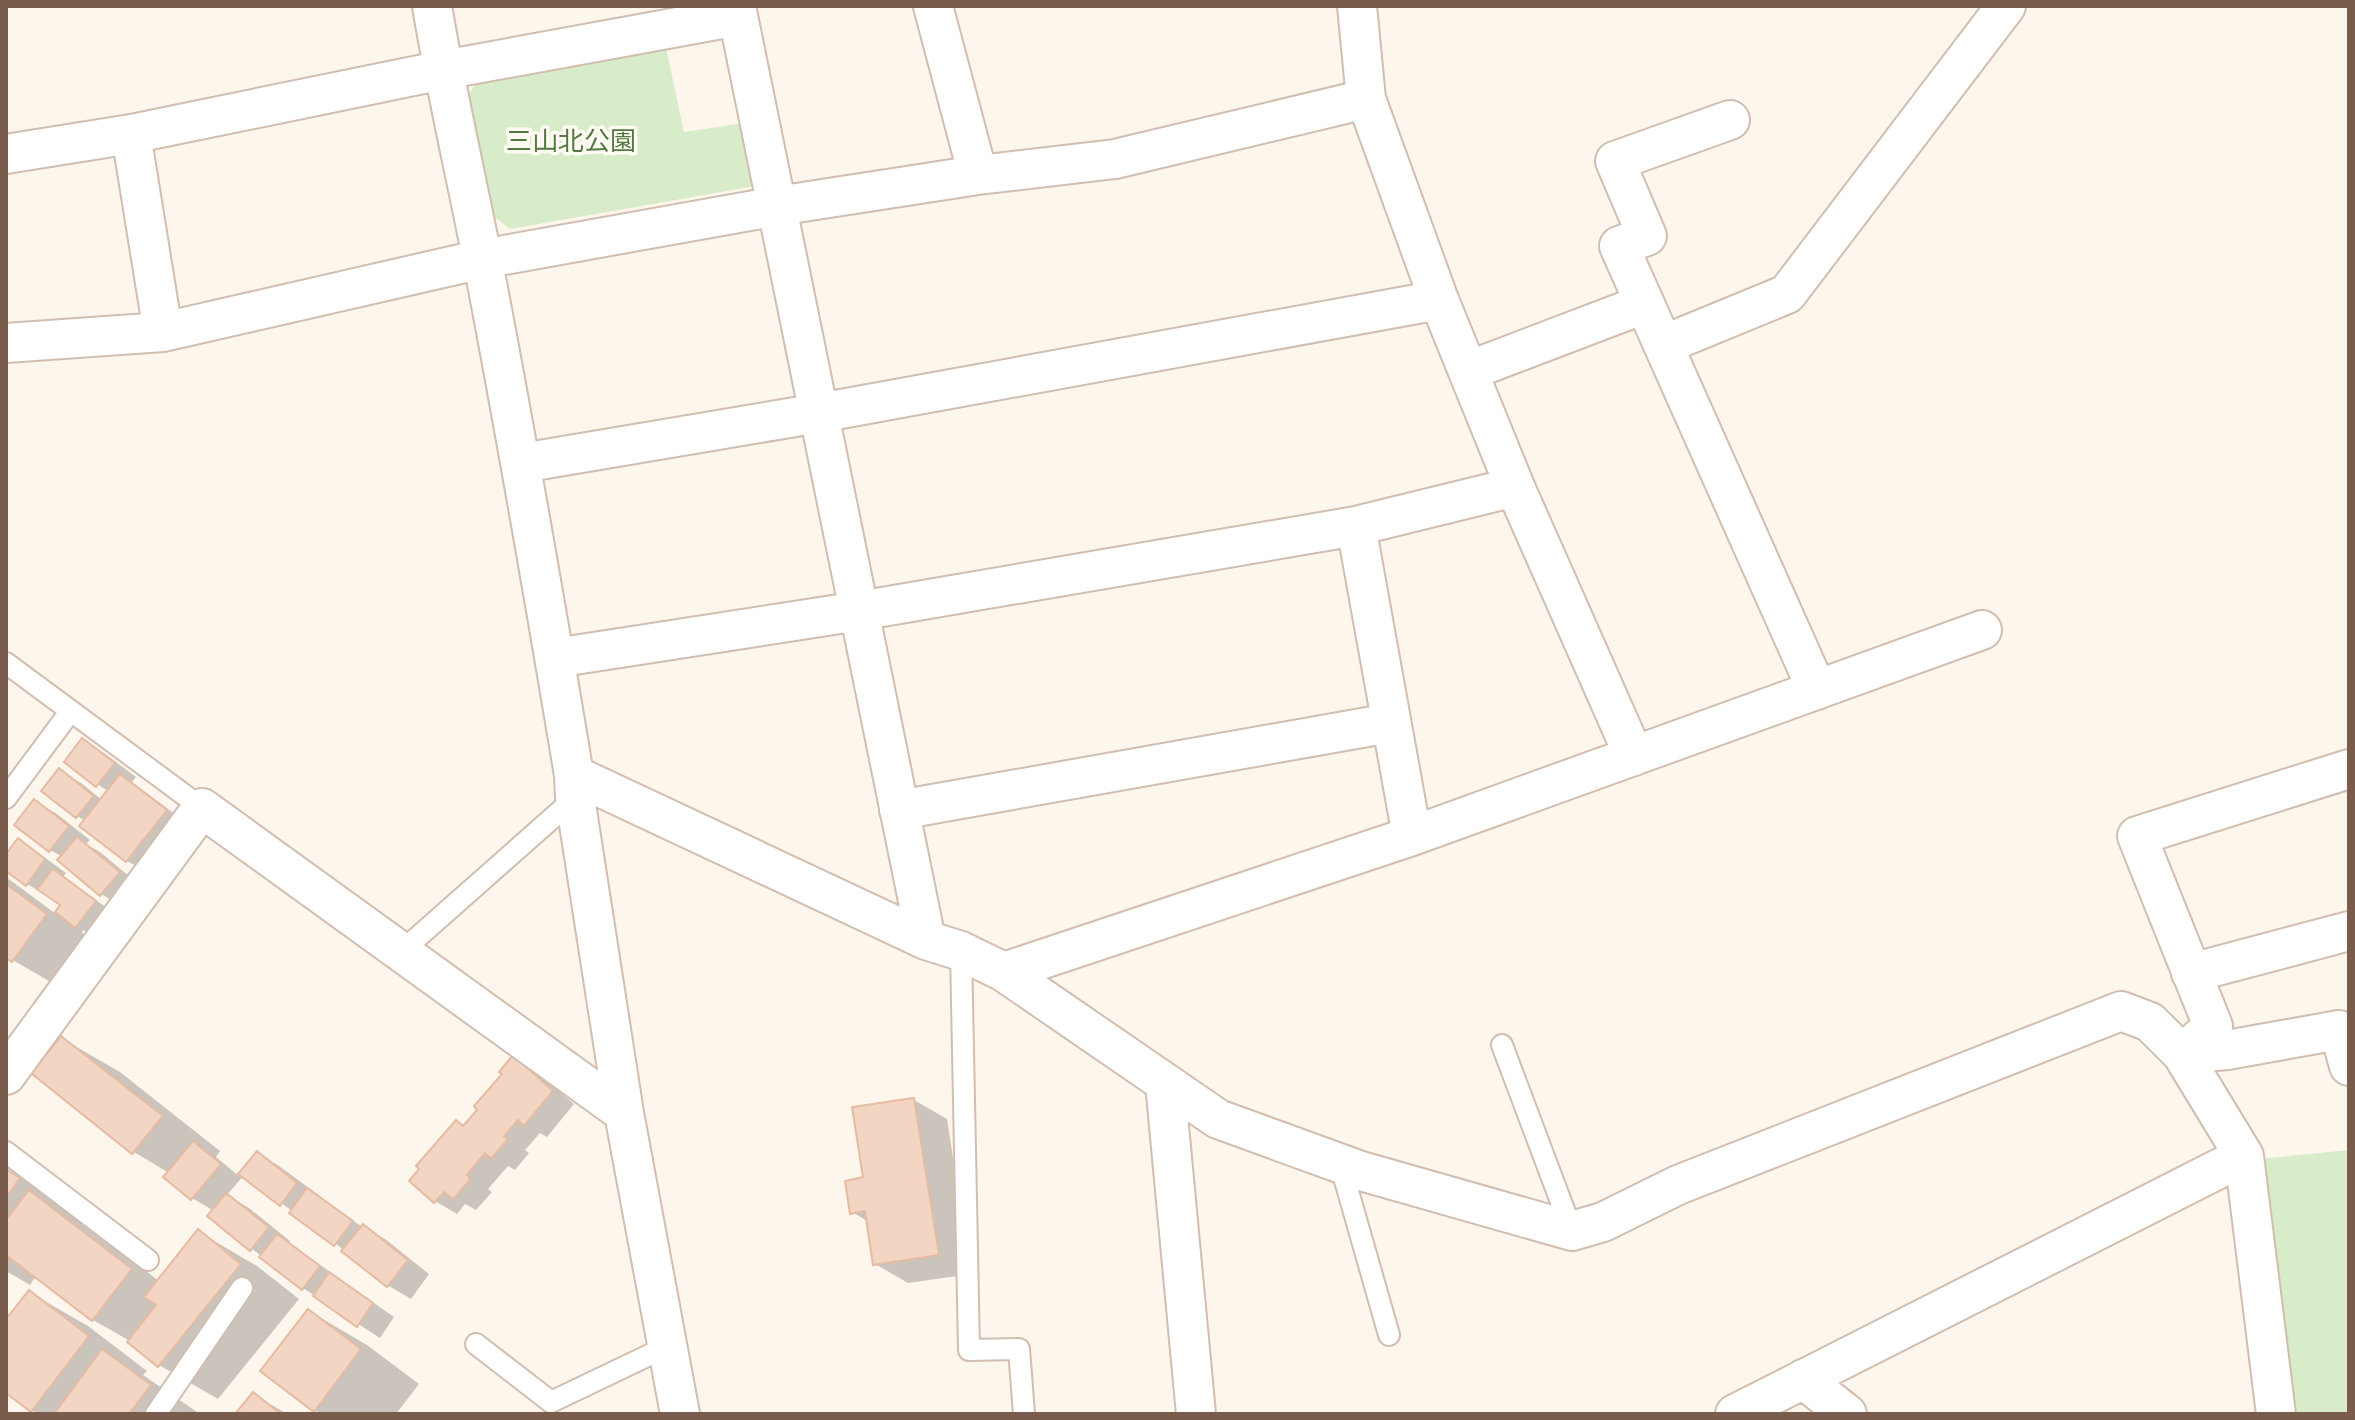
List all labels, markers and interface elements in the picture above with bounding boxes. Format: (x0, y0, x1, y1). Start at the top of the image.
park label: 三山北公園 (506, 127, 636, 158)

